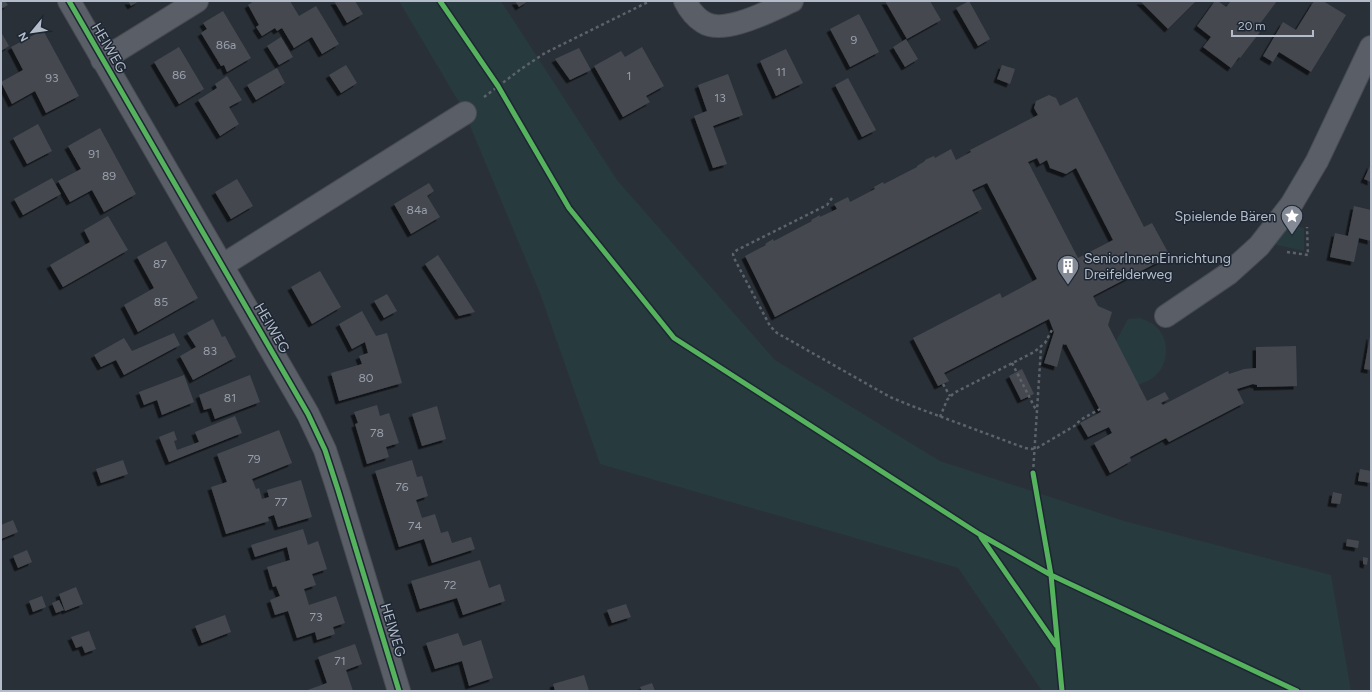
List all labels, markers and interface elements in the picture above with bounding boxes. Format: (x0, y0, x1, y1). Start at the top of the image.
north arrow (12, 12, 52, 52)
scale bar (1232, 12, 1313, 38)
text: 20 m (1238, 19, 1266, 33)
street label: HEIWEG (88, 20, 130, 76)
text: N (16, 30, 31, 43)
house number: 9 (851, 33, 858, 47)
house number: 86a (216, 38, 236, 52)
house number: 11 (776, 65, 786, 79)
house number: 86 (172, 68, 186, 82)
house number: 1 (627, 69, 631, 83)
house number: 93 (45, 71, 59, 85)
house number: 13 (714, 91, 726, 105)
house number: 91 (88, 147, 100, 161)
house number: 89 (102, 169, 116, 183)
house number: 84a (407, 203, 427, 217)
place icon: Spielende Bären (1279, 203, 1305, 236)
place label: Spielende Bären (1175, 208, 1276, 225)
place label: SeniorInnenEinrichtung Dreifelderweg (1084, 250, 1231, 283)
building icon: SeniorInnenEinrichtung Dreifelderweg (1055, 253, 1081, 286)
house number: 87 (153, 257, 167, 271)
house number: 85 (154, 295, 168, 309)
street label: HEIWEG (251, 300, 293, 356)
house number: 83 (203, 344, 217, 358)
house number: 80 (358, 371, 374, 385)
house number: 81 (224, 391, 236, 405)
house number: 78 (370, 426, 384, 440)
house number: 79 (247, 452, 261, 466)
house number: 76 (395, 480, 409, 494)
house number: 77 (275, 495, 288, 509)
house number: 74 (408, 519, 422, 533)
house number: 72 (443, 578, 457, 592)
street label: HEIWEG (377, 601, 409, 659)
house number: 73 (310, 610, 322, 624)
house number: 71 (334, 654, 346, 668)

